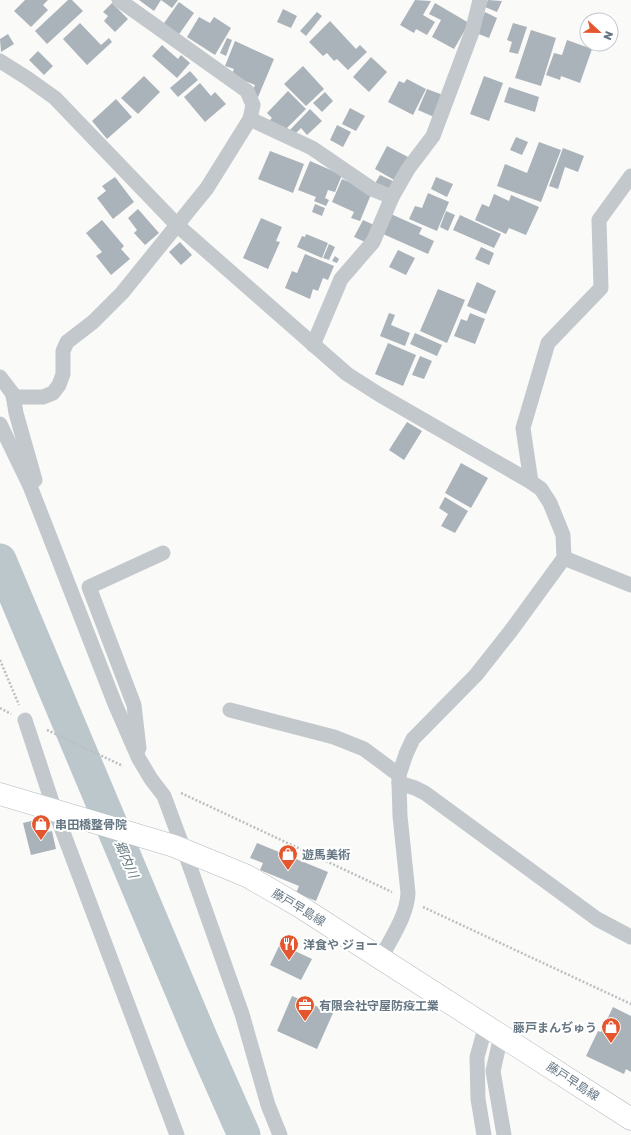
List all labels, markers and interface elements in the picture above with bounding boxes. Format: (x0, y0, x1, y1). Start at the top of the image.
north arrow (579, 12, 619, 52)
text: N (601, 30, 616, 42)
shop icon: 串田橋整骨院 (30, 813, 52, 841)
place label: 串田橋整骨院 (55, 817, 127, 832)
water label: 郷内川 (112, 838, 143, 882)
shop icon: 遊馬美術 (277, 843, 299, 871)
place label: 遊馬美術 (302, 847, 350, 862)
street label: 藤戸早島線 (269, 885, 329, 929)
restaurant icon: 洋食や ジョー (278, 933, 300, 961)
place label: 洋食や ジョー (303, 937, 378, 952)
office icon: 有限会社守屋防疫工業 (294, 994, 316, 1022)
place label: 有限会社守屋防疫工業 (319, 998, 439, 1013)
shop icon: 藤戸まんぢゅう (600, 1016, 622, 1044)
place label: 藤戸まんぢゅう (513, 1020, 597, 1035)
street label: 藤戸早島線 (544, 1058, 602, 1104)

